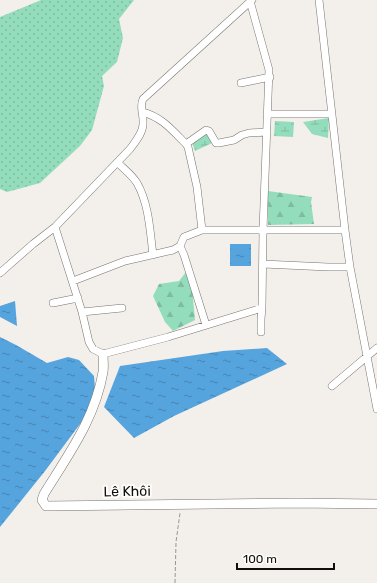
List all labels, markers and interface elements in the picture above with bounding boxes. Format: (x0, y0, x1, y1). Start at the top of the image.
street label: Lê Khôi (103, 483, 151, 500)
scale bar (237, 545, 334, 571)
text: 100 m (243, 552, 277, 566)

